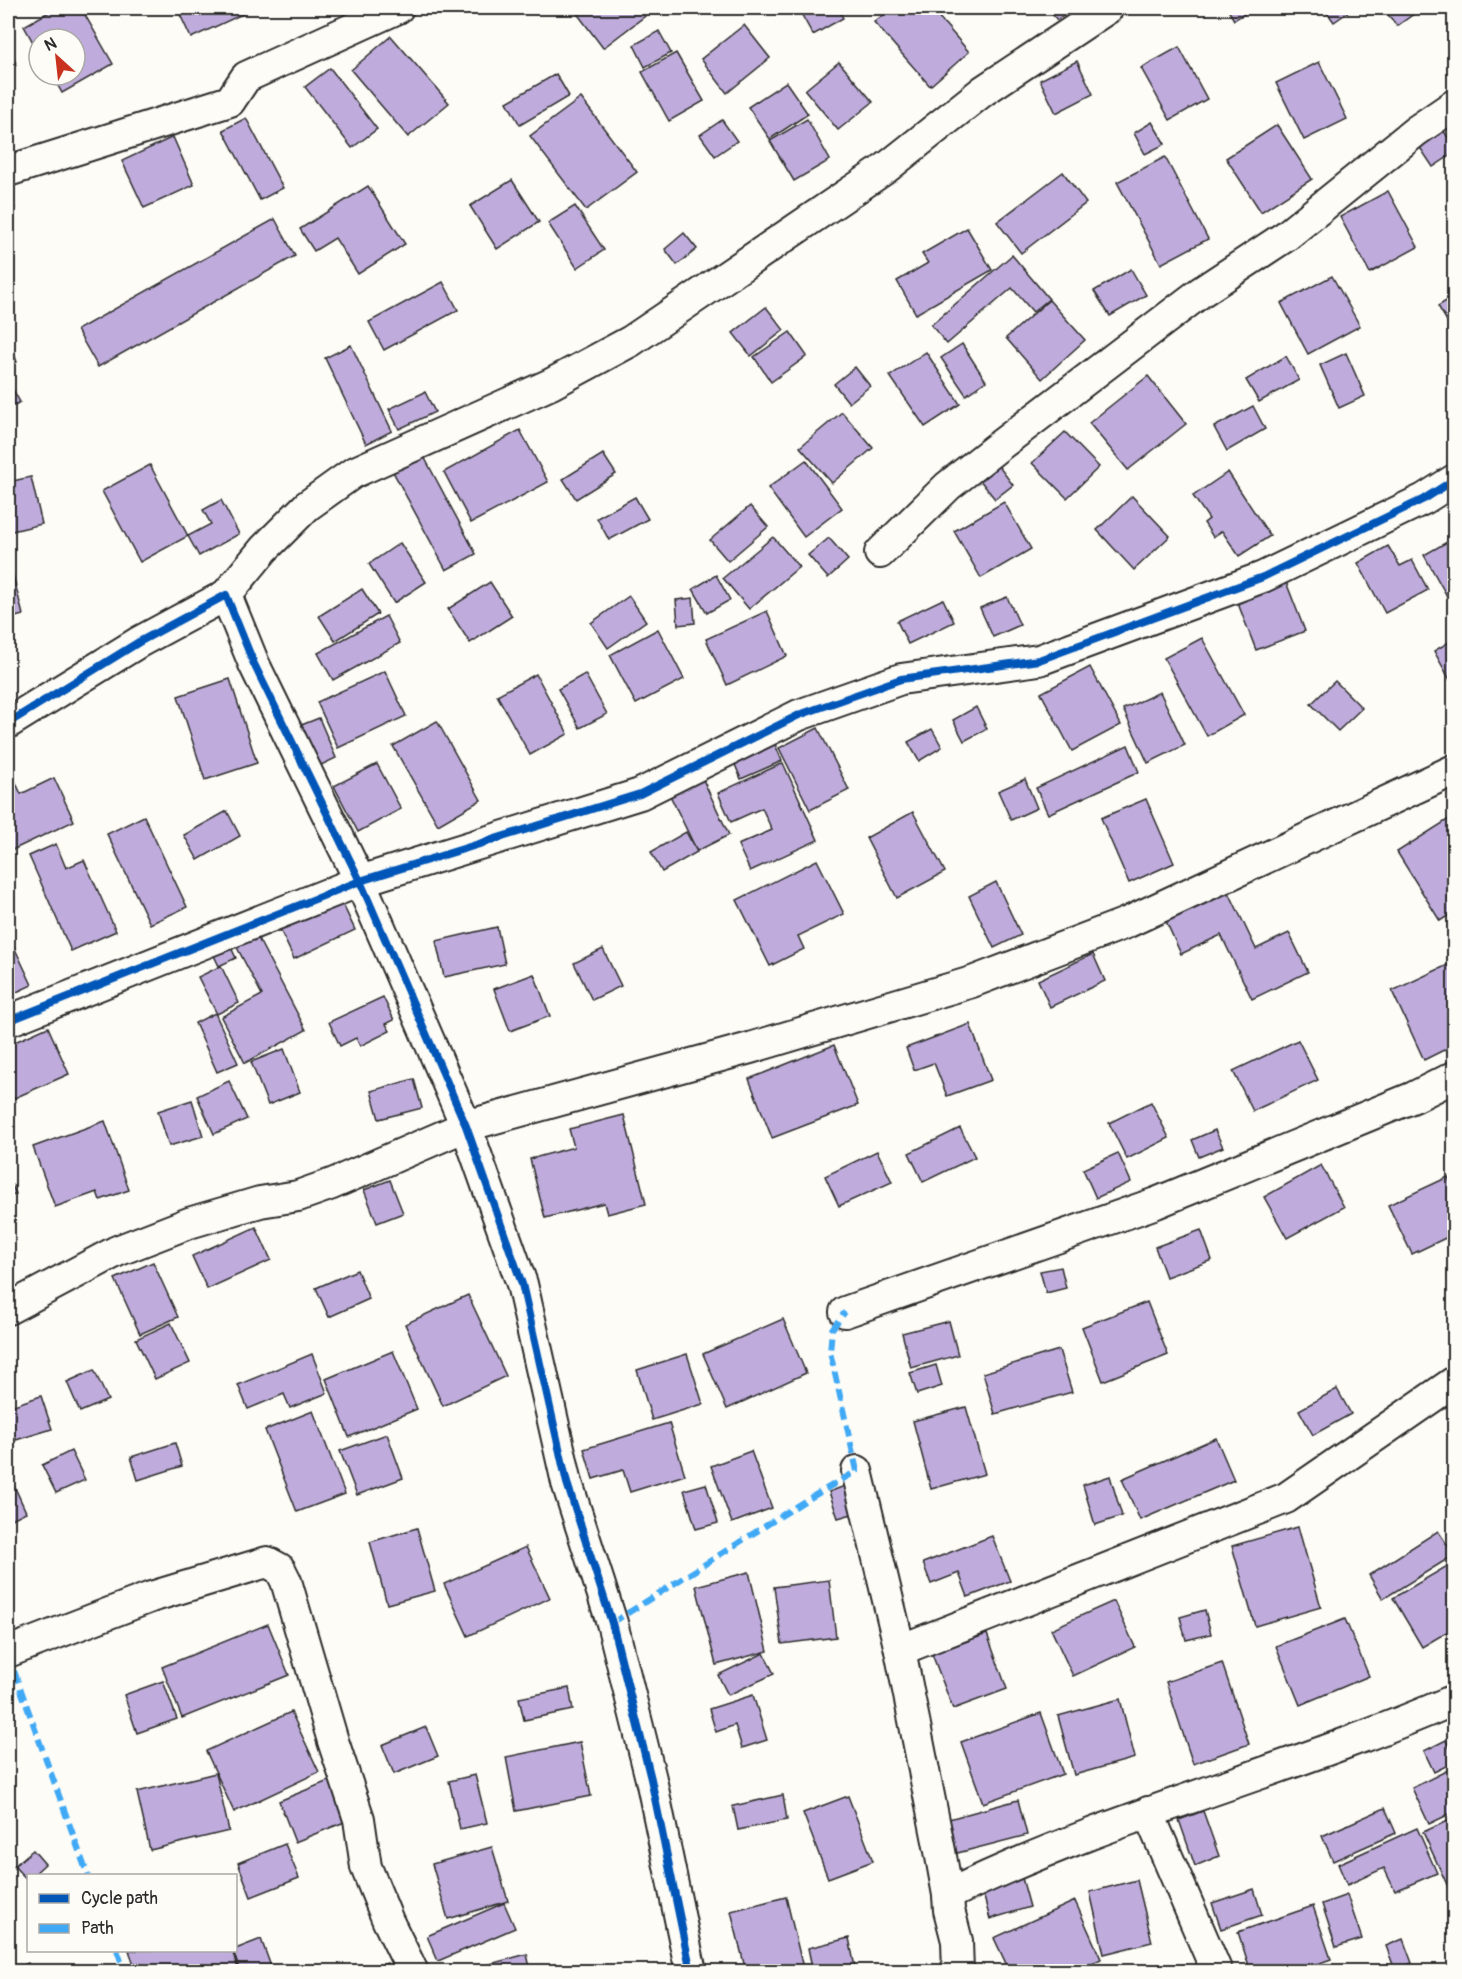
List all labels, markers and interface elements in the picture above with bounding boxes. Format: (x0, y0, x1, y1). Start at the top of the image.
north arrow (27, 27, 87, 87)
text: N (41, 33, 60, 56)
legend (27, 1874, 237, 1952)
text: Cycle path (81, 1887, 158, 1910)
text: Path (81, 1917, 114, 1940)

